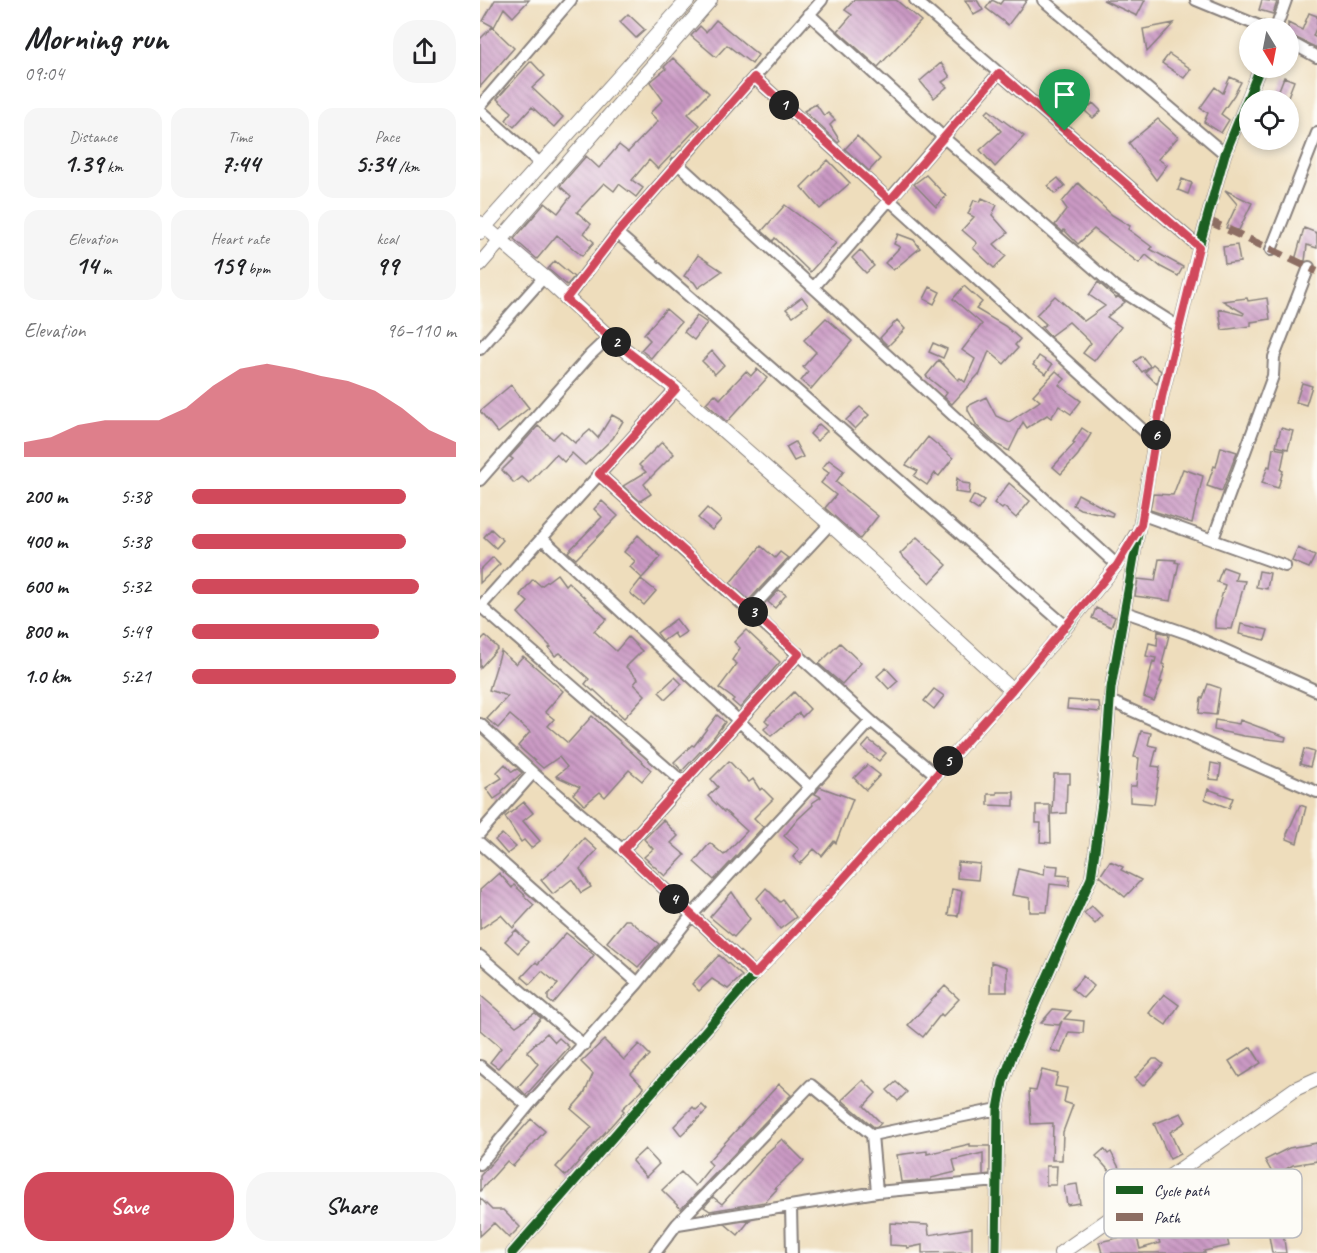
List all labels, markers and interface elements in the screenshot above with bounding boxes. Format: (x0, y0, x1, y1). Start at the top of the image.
text: Morning run (24, 17, 168, 59)
north arrow (1239, 18, 1299, 78)
map controls (1239, 18, 1299, 150)
button: share (393, 20, 456, 83)
text: 09:04 (24, 61, 64, 86)
pin (1039, 69, 1090, 131)
icon: arrive (1048, 78, 1081, 111)
pin: 1 (769, 90, 799, 120)
button: locate (1239, 90, 1299, 150)
text: 1 (780, 95, 788, 115)
text: Distance (69, 127, 117, 147)
text: Time (228, 127, 252, 147)
text: Pace (375, 127, 399, 147)
text: 1.39 (63, 147, 103, 180)
text: 7:44 (220, 147, 260, 180)
text: 5:34 (355, 147, 395, 180)
text: km (103, 157, 123, 177)
text: /km (395, 157, 419, 177)
text: Elevation (68, 229, 118, 249)
text: Heart rate (211, 229, 269, 249)
text: kcal (376, 229, 398, 249)
text: 14 (75, 249, 98, 282)
text: 159 (210, 249, 244, 282)
text: 99 (376, 249, 398, 282)
text: m (98, 259, 111, 279)
text: bpm (244, 259, 270, 279)
text: Elevation (24, 318, 86, 343)
text: 96–110 m (386, 318, 456, 343)
pin: 2 (601, 327, 631, 357)
text: 2 (612, 332, 620, 352)
pin: 6 (1141, 420, 1171, 450)
text: 6 (1152, 425, 1160, 445)
text: 200 m (24, 484, 67, 509)
text: 5:38 (120, 484, 151, 509)
text: 400 m (24, 529, 67, 554)
text: 5:38 (120, 529, 151, 554)
text: 600 m (24, 574, 68, 599)
text: 5:32 (120, 574, 151, 599)
pin: 3 (738, 597, 768, 627)
text: 3 (749, 602, 757, 622)
text: 800 m (24, 619, 67, 644)
text: 5:49 (120, 619, 151, 644)
text: 1.0 km (24, 664, 71, 689)
text: 5:21 (120, 664, 151, 689)
pin: 5 (933, 746, 963, 776)
text: 5 (945, 751, 951, 771)
pin: 4 (659, 884, 689, 914)
text: 4 (670, 889, 678, 909)
legend (1104, 1169, 1302, 1238)
button: Save (24, 1172, 234, 1241)
button: Share (246, 1172, 456, 1241)
text: Cycle path (1154, 1181, 1210, 1201)
text: Path (1154, 1208, 1181, 1228)

